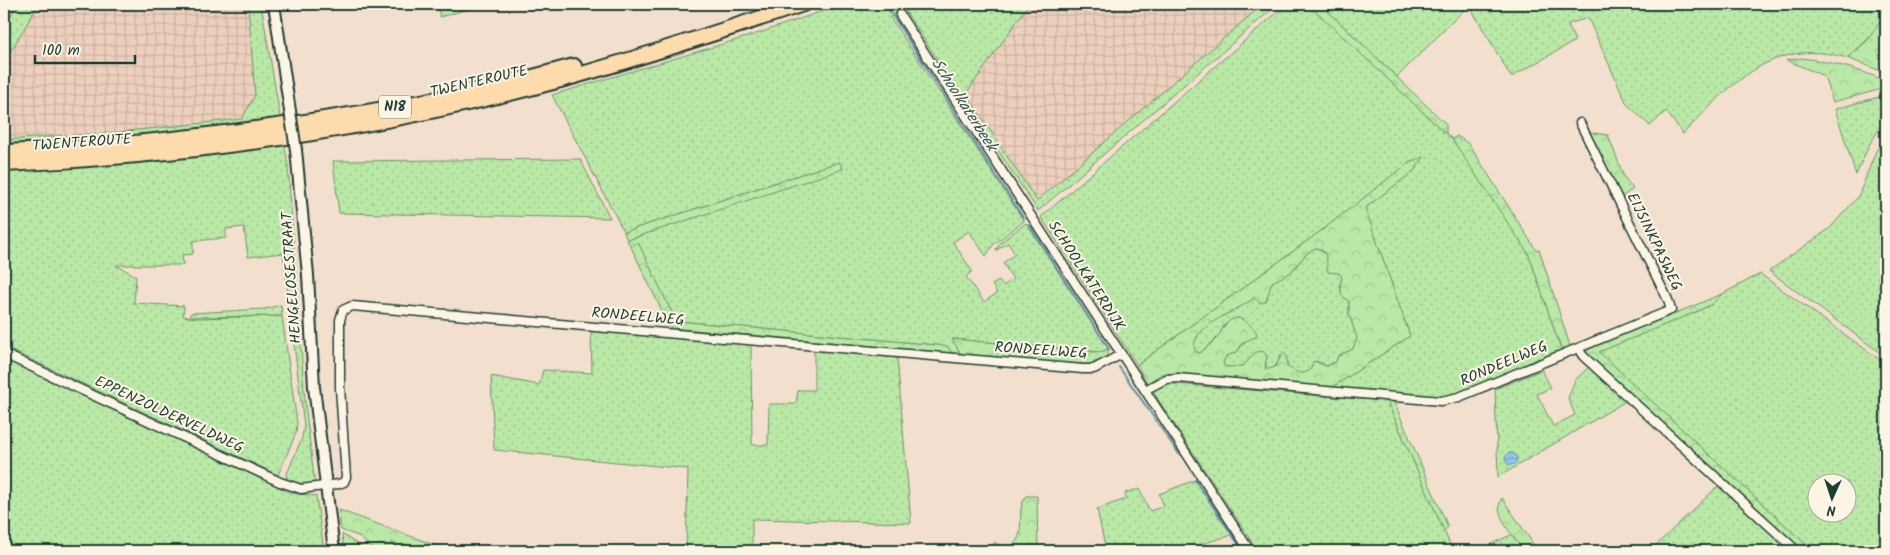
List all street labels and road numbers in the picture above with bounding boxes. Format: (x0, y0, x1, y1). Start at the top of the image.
street label: TWENTEROUTE (428, 59, 531, 105)
road number: N18 (379, 95, 411, 118)
street label: TWENTEROUTE (32, 127, 134, 158)
street label: EIJSINKPASWEG (1620, 189, 1688, 295)
street label: HENGELOSESTRAAT (275, 209, 309, 345)
street label: SCHOOLKATERDIJK (1041, 216, 1131, 336)
street label: RONDEELWEG (591, 301, 685, 333)
street label: RONDEELWEG (1456, 335, 1552, 393)
street label: RONDEELWEG (994, 336, 1088, 366)
street label: EPPENZOLDERVELDWEG (90, 370, 248, 460)

